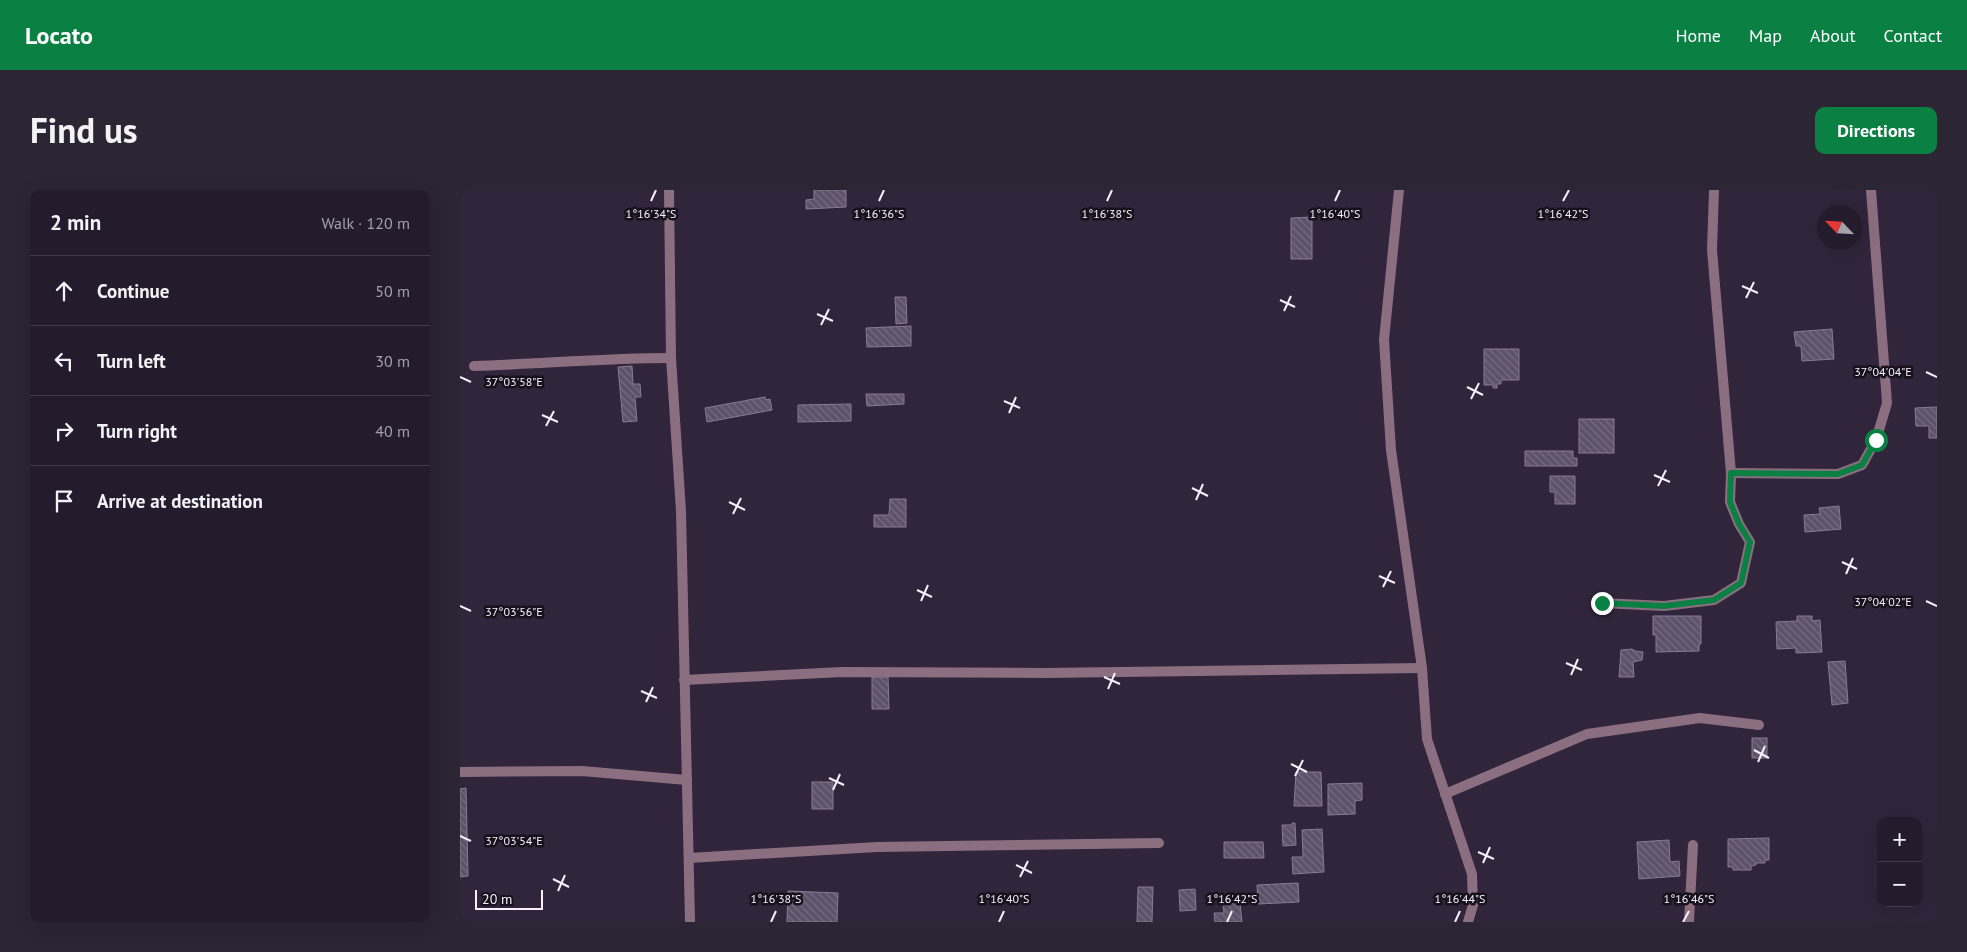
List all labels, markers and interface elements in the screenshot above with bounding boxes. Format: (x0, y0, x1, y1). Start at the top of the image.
text: Locato (25, 20, 93, 51)
text: Home (1675, 24, 1721, 47)
text: Map (1749, 24, 1782, 47)
text: About (1810, 24, 1856, 47)
text: Contact (1884, 24, 1942, 47)
text: Find us (30, 107, 138, 153)
button: Directions (1815, 107, 1937, 154)
north arrow (1817, 205, 1862, 250)
text: 1°16'34"S (626, 206, 676, 221)
text: 1°16'36"S (854, 206, 904, 221)
text: 1°16'38"S (1082, 206, 1132, 221)
text: 1°16'40"S (1310, 206, 1360, 221)
text: 1°16'42"S (1538, 206, 1588, 221)
text: 2 min (50, 209, 101, 236)
text: Walk · 120 m (321, 213, 410, 233)
icon: ahead (50, 277, 78, 305)
text: Continue (97, 279, 169, 303)
text: 50 m (375, 281, 410, 301)
icon: left (50, 347, 78, 375)
text: Turn left (97, 349, 166, 373)
text: 30 m (375, 351, 410, 371)
text: 37°04'04"E (1854, 364, 1912, 379)
text: 37°03'58"E (485, 374, 543, 389)
icon: right (50, 417, 78, 445)
text: Turn right (97, 419, 177, 443)
text: 40 m (375, 421, 410, 441)
route start (1865, 429, 1888, 452)
icon: arrive (50, 487, 78, 515)
text: Arrive at destination (97, 489, 263, 513)
route end (1591, 592, 1614, 615)
text: 37°04'02"E (1854, 594, 1912, 609)
text: 37°03'56"E (485, 604, 543, 619)
map controls (1877, 817, 1922, 907)
button: + (1877, 817, 1922, 862)
text: 37°03'54"E (485, 833, 543, 848)
button: − (1877, 862, 1922, 907)
scale bar (475, 887, 542, 910)
text: 20 m (482, 890, 512, 908)
text: 1°16'38"S (751, 891, 801, 906)
text: 1°16'40"S (979, 891, 1029, 906)
text: 1°16'42"S (1207, 891, 1257, 906)
text: 1°16'44"S (1435, 891, 1485, 906)
text: 1°16'46"S (1664, 891, 1714, 906)

